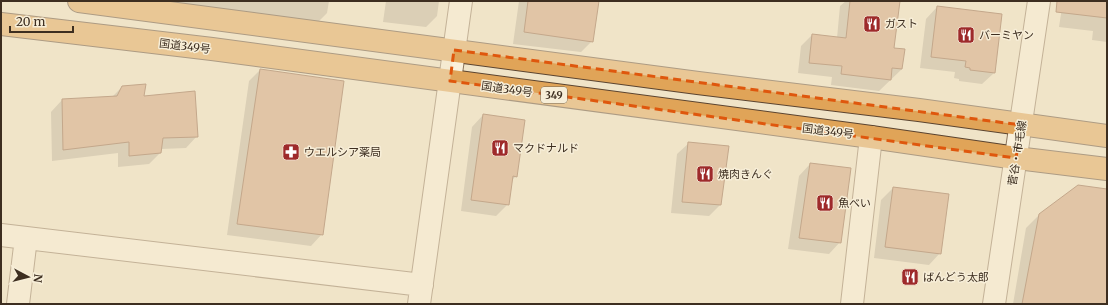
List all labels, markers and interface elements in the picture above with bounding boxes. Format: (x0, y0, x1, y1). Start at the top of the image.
scale bar (10, 8, 73, 34)
text: 20 m (16, 14, 45, 29)
restaurant icon: ガスト (862, 14, 882, 34)
place label: ガスト (885, 17, 918, 31)
restaurant icon: バーミヤン (956, 25, 976, 45)
place label: バーミヤン (979, 28, 1034, 42)
street label: 国道349号 (158, 36, 212, 56)
street label: 国道349号 (480, 78, 534, 100)
road number: 349 (541, 87, 567, 103)
street label: 菅谷・市毛線 (1005, 119, 1029, 187)
street label: 国道349号 (801, 121, 855, 141)
restaurant icon: マクドナルド (490, 138, 510, 158)
place label: マクドナルド (513, 141, 579, 155)
pharmacy icon: ウエルシア薬局 (281, 142, 301, 162)
place label: ウエルシア薬局 (304, 145, 381, 159)
restaurant icon: 焼肉きんぐ (695, 164, 715, 184)
place label: 焼肉きんぐ (718, 167, 773, 181)
restaurant icon: 魚べい (815, 193, 835, 213)
place label: 魚べい (838, 196, 871, 210)
north arrow (8, 257, 48, 297)
restaurant icon: ばんどう太郎 (900, 267, 920, 287)
place label: ばんどう太郎 (923, 270, 989, 284)
text: N (30, 273, 45, 284)

